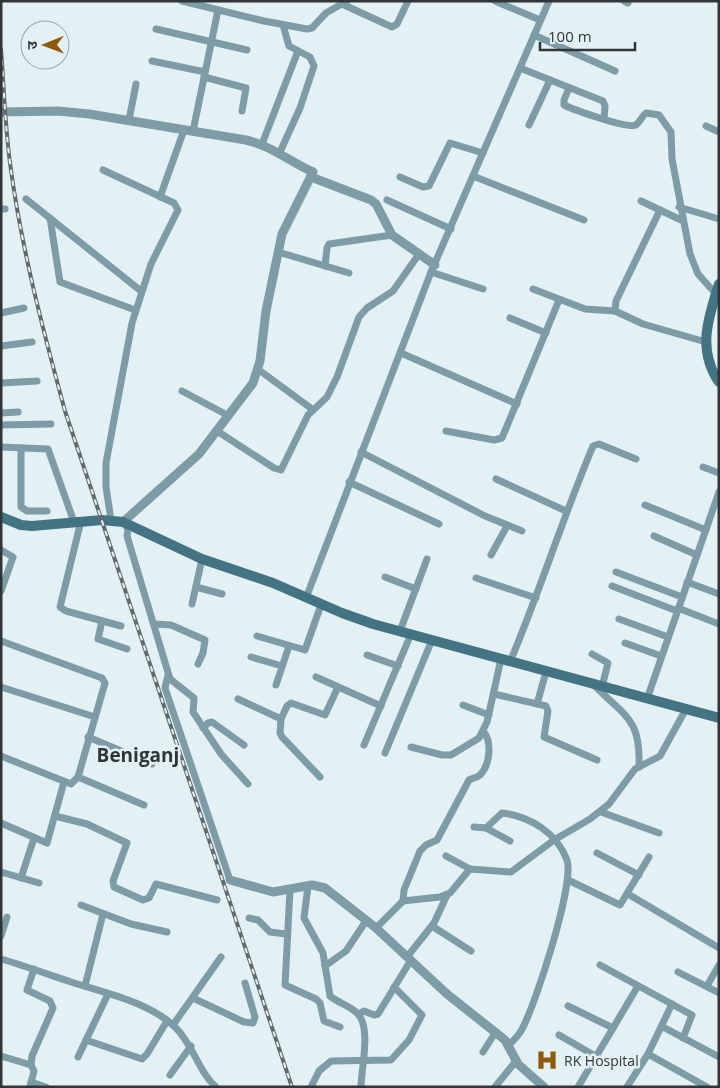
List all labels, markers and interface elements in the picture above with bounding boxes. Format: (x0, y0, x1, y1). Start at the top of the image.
north arrow (20, 20, 70, 70)
scale bar (540, 20, 635, 52)
text: 100 m (548, 26, 592, 46)
text: उ (22, 40, 41, 50)
district label: Beniganj (97, 742, 179, 768)
hospital icon: RK Hospital (534, 1047, 560, 1073)
place label: RK Hospital (564, 1051, 639, 1070)

